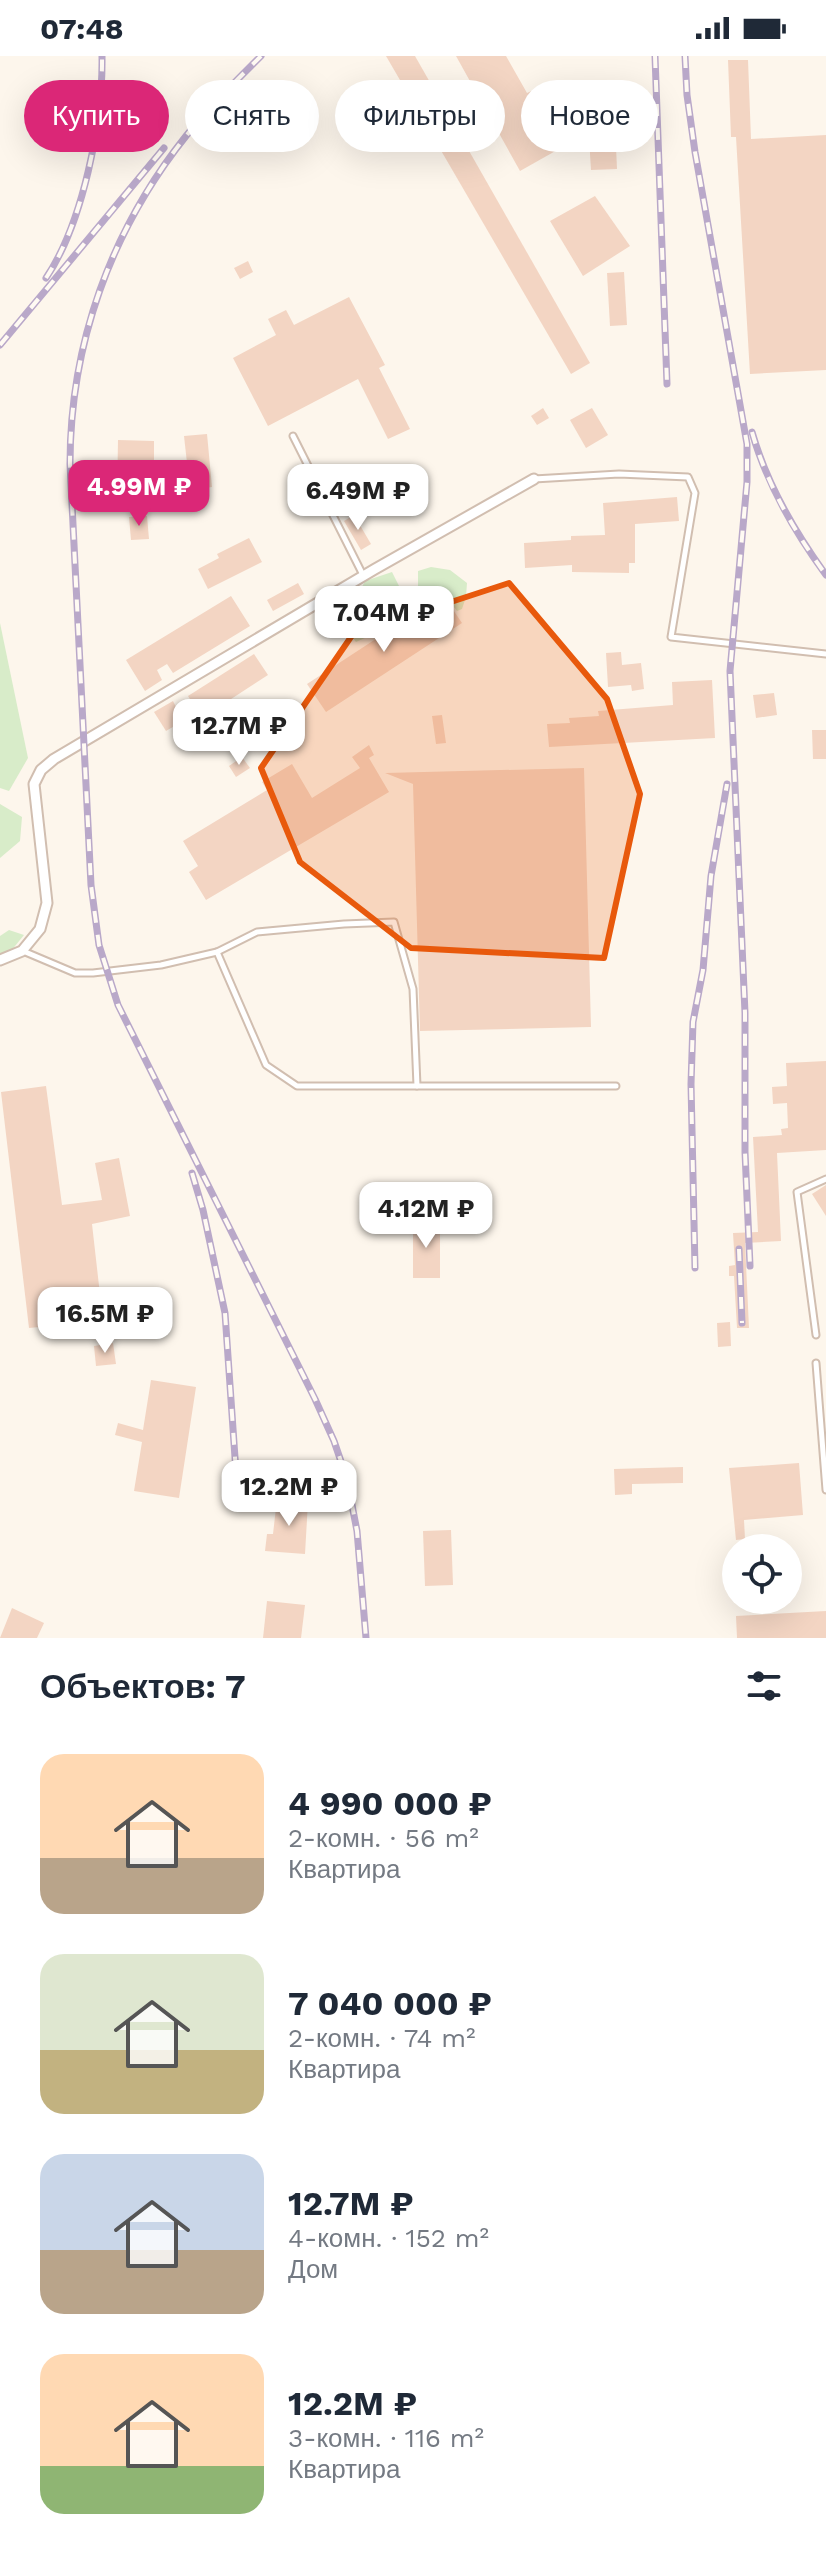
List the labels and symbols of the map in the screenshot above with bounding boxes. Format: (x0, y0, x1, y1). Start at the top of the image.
pin: 4.99M ₽ (65, 460, 213, 528)
pin: 6.49M ₽ (284, 464, 432, 532)
pin: 7.04M ₽ (310, 586, 458, 654)
pin: 12.7M ₽ (165, 699, 313, 767)
pin: 4.12M ₽ (352, 1182, 500, 1250)
pin: 16.5M ₽ (31, 1287, 179, 1355)
pin: 12.2M ₽ (215, 1460, 363, 1528)

